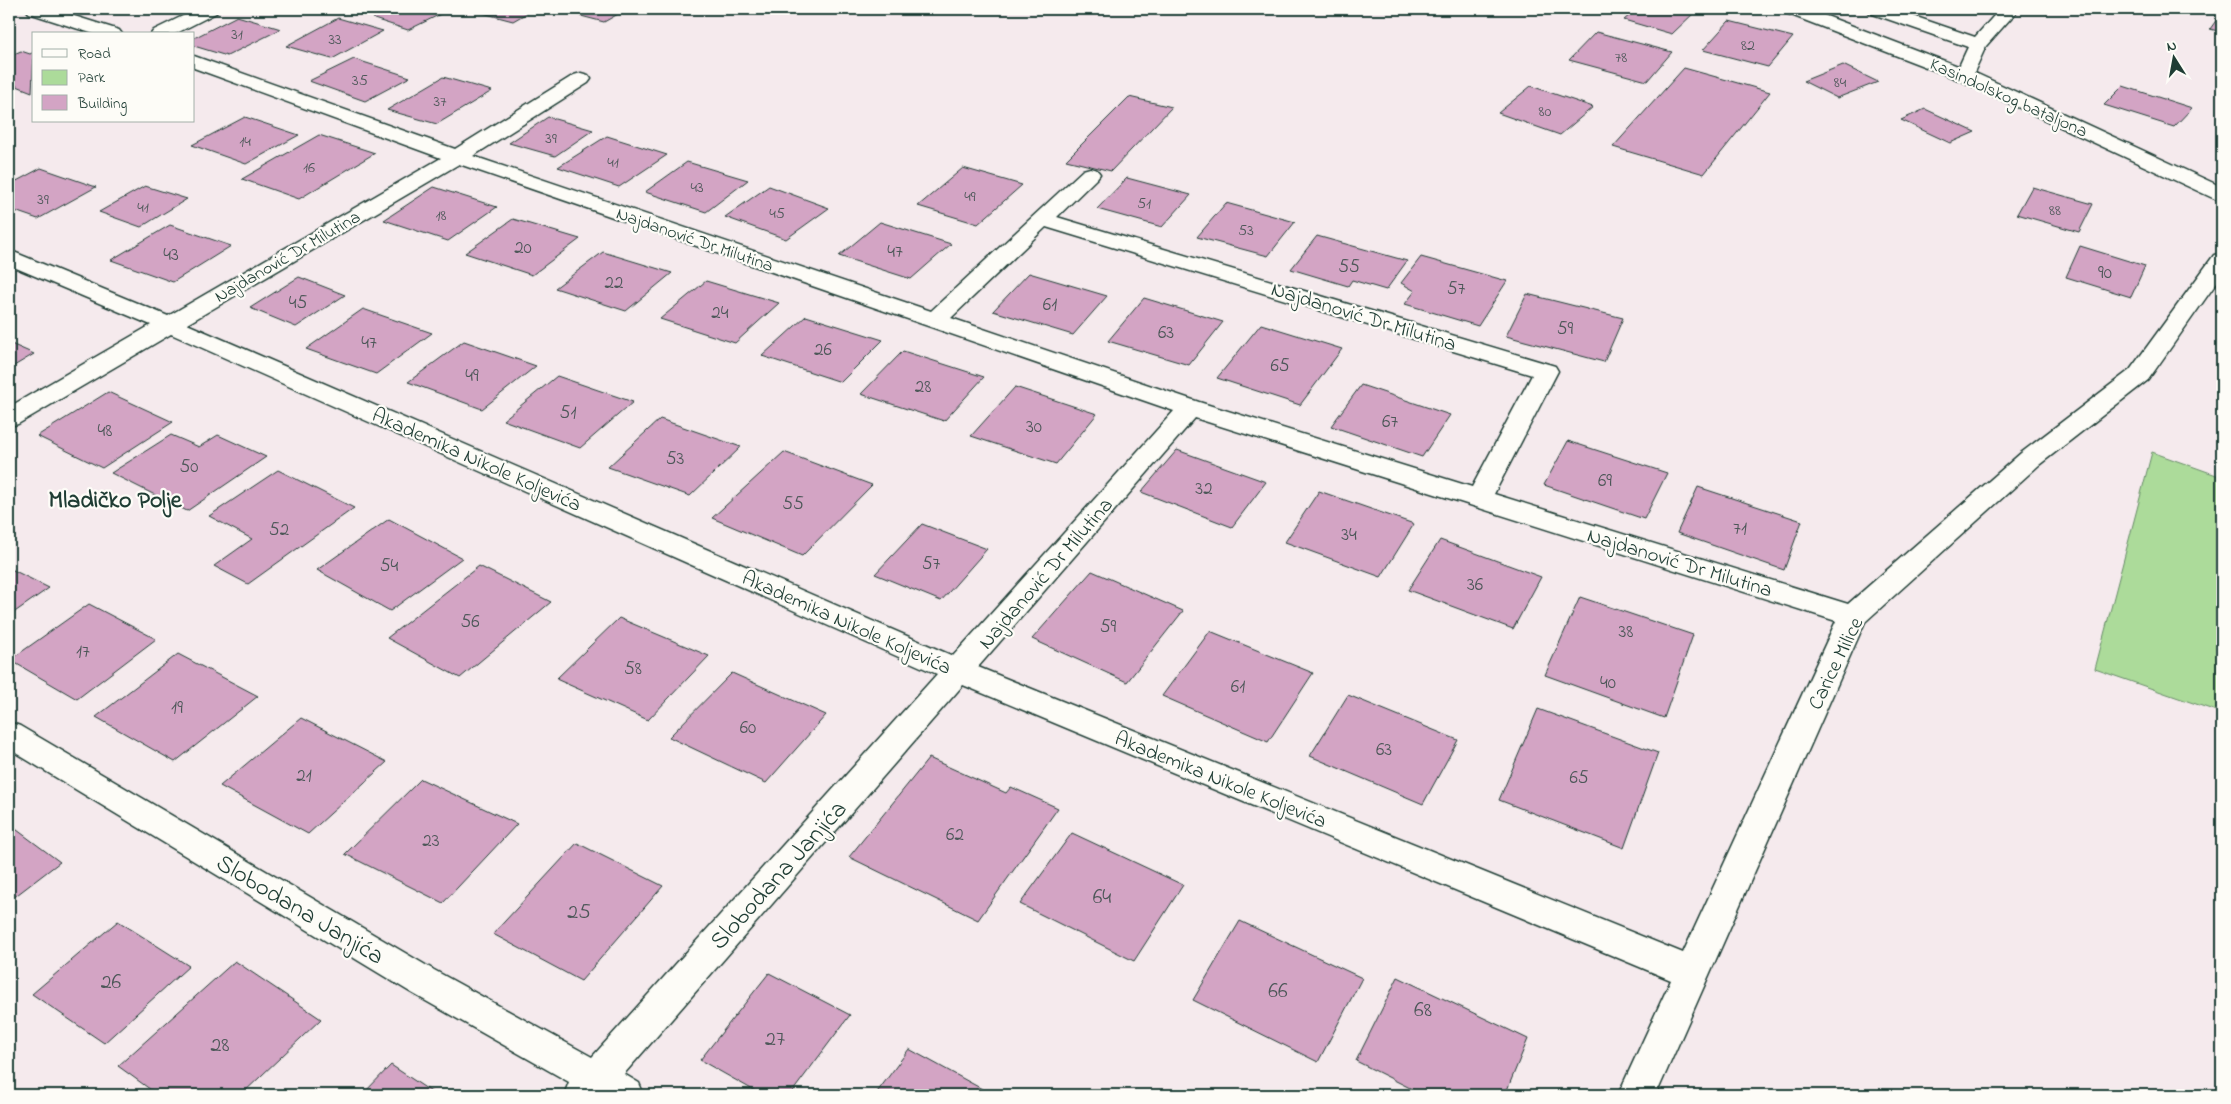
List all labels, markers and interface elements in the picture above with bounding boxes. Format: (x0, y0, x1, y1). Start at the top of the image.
house number: 31 (231, 23, 243, 47)
house number: 33 (328, 28, 342, 52)
legend (32, 32, 195, 122)
north arrow (2148, 32, 2198, 82)
house number: 82 (1741, 34, 1755, 58)
text: N (2165, 36, 2178, 58)
text: Road (78, 43, 111, 65)
house number: 78 (1615, 46, 1627, 70)
street label: Kasindolskog bataljona (1925, 52, 2091, 146)
text: Park (78, 67, 106, 89)
house number: 35 (352, 69, 368, 93)
house number: 84 (1834, 71, 1847, 95)
house number: 37 (433, 90, 447, 114)
text: Building (77, 93, 127, 116)
house number: 80 (1539, 100, 1552, 124)
house number: 39 (545, 127, 557, 151)
house number: 14 (239, 130, 251, 154)
house number: 41 (607, 151, 619, 175)
house number: 16 (303, 156, 315, 180)
house number: 43 (690, 176, 704, 200)
house number: 49 (964, 185, 976, 209)
house number: 39 (37, 188, 49, 212)
house number: 51 (1137, 192, 1151, 216)
house number: 41 (137, 196, 149, 220)
house number: 88 (2049, 199, 2061, 223)
street label: Najdanović Dr Milutina (612, 202, 777, 280)
house number: 45 (769, 202, 785, 226)
house number: 18 (435, 204, 447, 228)
street label: Najdanović Dr Milutina (210, 205, 366, 310)
house number: 53 (1238, 219, 1254, 243)
house number: 20 (514, 235, 532, 262)
house number: 47 (887, 239, 903, 266)
house number: 43 (163, 242, 179, 269)
house number: 55 (1338, 254, 1360, 281)
house number: 90 (2098, 260, 2112, 287)
house number: 22 (605, 270, 623, 297)
street label: Najdanović Dr Milutina (1267, 275, 1460, 360)
house number: 57 (1447, 276, 1466, 303)
house number: 45 (289, 290, 307, 317)
house number: 61 (1043, 292, 1057, 319)
house number: 24 (711, 300, 729, 327)
house number: 59 (1557, 316, 1574, 343)
house number: 63 (1158, 320, 1174, 347)
house number: 47 (361, 330, 377, 357)
house number: 26 (814, 337, 832, 364)
house number: 65 (1270, 353, 1290, 380)
house number: 49 (465, 363, 479, 390)
house number: 28 (915, 374, 931, 401)
house number: 51 (560, 400, 576, 427)
street label: Akademika Nikole Koljevića (367, 401, 586, 521)
house number: 67 (1382, 409, 1398, 436)
house number: 30 (1026, 414, 1042, 441)
house number: 48 (98, 418, 112, 445)
house number: 53 (666, 446, 685, 473)
house number: 50 (179, 454, 199, 481)
house number: 69 (1598, 468, 1612, 495)
house number: 32 (1195, 476, 1213, 503)
district label: Mladičko Polje (49, 484, 183, 519)
house number: 55 (782, 491, 804, 518)
street label: Najdanović Dr Milutina (972, 492, 1121, 657)
house number: 71 (1733, 516, 1747, 543)
house number: 52 (269, 517, 289, 544)
street label: Najdanović Dr Milutina (1583, 521, 1776, 606)
house number: 34 (1341, 522, 1357, 549)
house number: 57 (922, 551, 941, 578)
house number: 54 (380, 553, 399, 580)
street label: Akademika Nikole Koljevića (737, 564, 956, 684)
house number: 36 (1467, 572, 1483, 599)
house number: 56 (460, 609, 480, 636)
street label: Carice Milice (1801, 612, 1872, 715)
house number: 59 (1100, 614, 1117, 641)
house number: 38 (1619, 619, 1633, 646)
house number: 17 (76, 639, 90, 666)
house number: 58 (624, 656, 642, 683)
house number: 40 (1600, 670, 1616, 697)
house number: 61 (1231, 674, 1245, 701)
house number: 19 (171, 695, 183, 722)
house number: 60 (740, 715, 756, 742)
street label: Akademika Nikole Koljevića (1110, 725, 1331, 837)
house number: 63 (1376, 737, 1392, 764)
house number: 21 (296, 763, 312, 790)
house number: 65 (1569, 765, 1589, 792)
street label: Slobodana Janjića (702, 793, 856, 959)
house number: 62 (946, 822, 964, 849)
house number: 23 (422, 828, 440, 855)
street label: Slobodana Janjića (209, 846, 390, 975)
house number: 64 (1093, 882, 1111, 914)
house number: 25 (567, 897, 591, 929)
house number: 26 (101, 967, 122, 999)
house number: 66 (1268, 976, 1288, 1008)
house number: 68 (1414, 995, 1432, 1027)
house number: 27 (765, 1024, 785, 1056)
house number: 28 (210, 1030, 230, 1062)

